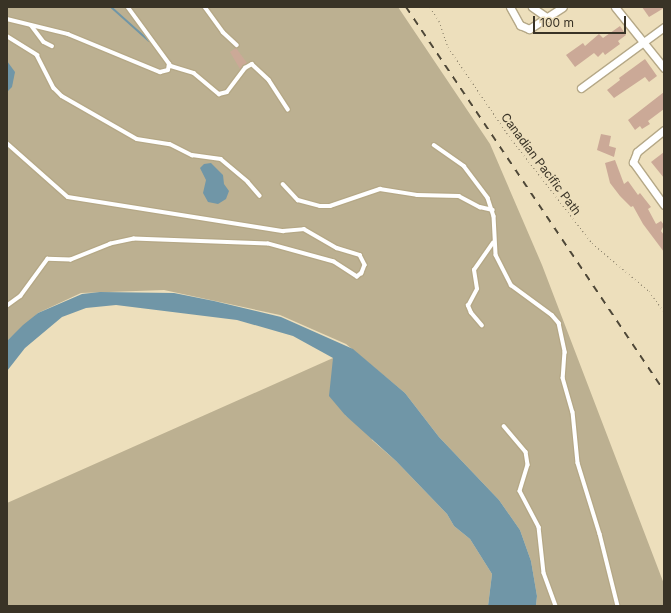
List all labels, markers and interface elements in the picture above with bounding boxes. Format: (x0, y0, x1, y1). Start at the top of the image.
scale bar (535, 8, 628, 34)
text: 100 m (540, 15, 574, 30)
street label: Canadian Pacific Path (498, 110, 584, 218)

